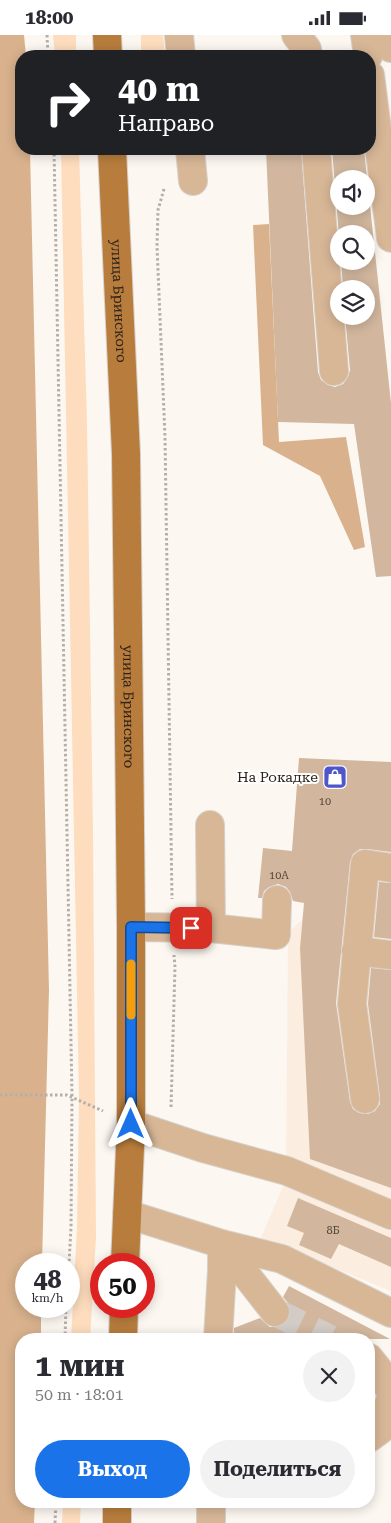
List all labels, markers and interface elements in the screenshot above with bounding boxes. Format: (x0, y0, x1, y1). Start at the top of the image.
text: 18:00 (25, 6, 74, 29)
text: 40 m (118, 69, 200, 110)
icon: right (35, 70, 100, 135)
text: Направо (118, 111, 214, 136)
map controls (330, 170, 375, 325)
button: sound (330, 170, 375, 215)
button: search (330, 225, 375, 270)
street label: улица Бринского (108, 239, 130, 363)
button: layers (330, 280, 375, 325)
street label: улица Бринского (120, 645, 137, 768)
shop icon: На Рокадке (322, 764, 348, 790)
place label: На Рокадке (237, 769, 318, 785)
house number: 10 (319, 795, 331, 808)
house number: 10А (269, 869, 289, 882)
pin (170, 907, 212, 949)
icon: arrive (177, 914, 205, 942)
position arrow (104, 1097, 156, 1149)
house number: 8Б (326, 1224, 340, 1237)
speed limit sign: 50 (90, 1253, 155, 1318)
text: 48 (33, 1265, 62, 1294)
text: km/h (31, 1291, 64, 1305)
text: 1 мин (35, 1348, 125, 1383)
button: close (303, 1350, 355, 1402)
text: 50 m · 18:01 (35, 1385, 124, 1404)
button: Выход (35, 1440, 190, 1498)
button: Поделиться (200, 1440, 355, 1498)

